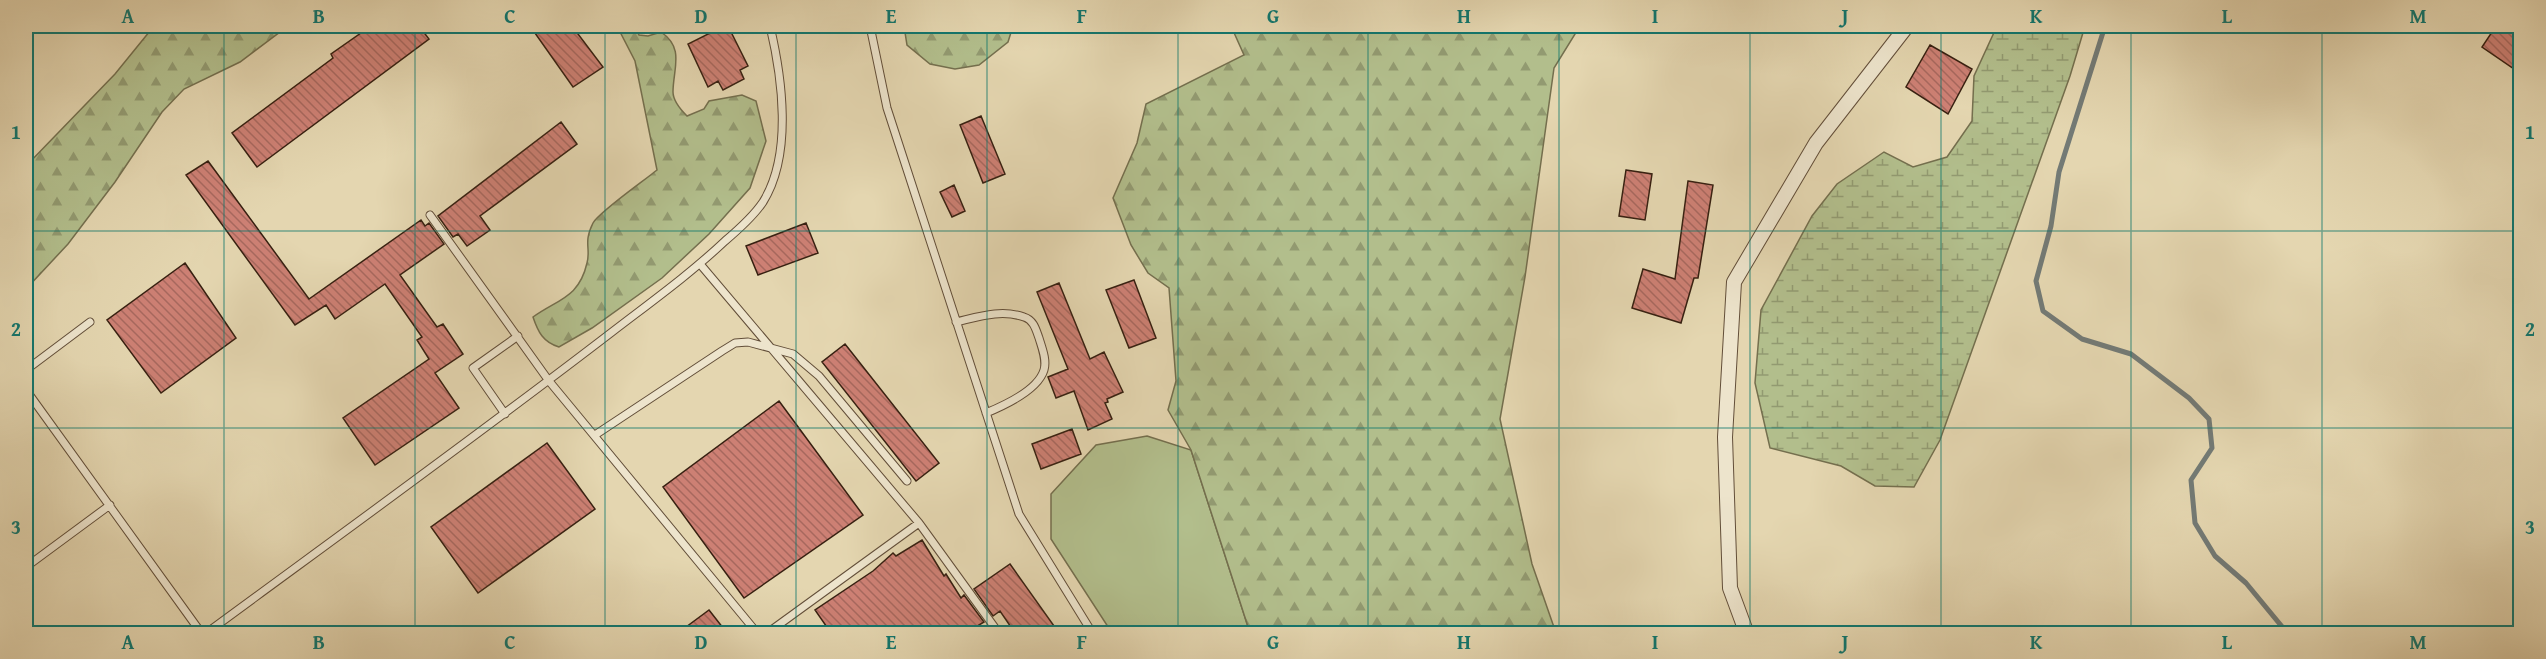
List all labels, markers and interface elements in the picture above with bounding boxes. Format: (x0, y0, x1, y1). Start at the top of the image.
text: A (122, 1, 135, 30)
text: B (313, 1, 325, 30)
text: C (504, 1, 516, 30)
text: D (694, 1, 708, 30)
text: E (886, 1, 897, 30)
text: F (1077, 1, 1087, 30)
text: G (1267, 1, 1279, 30)
text: H (1457, 1, 1471, 30)
text: I (1652, 1, 1658, 30)
text: J (1839, 1, 1849, 30)
text: K (2030, 1, 2043, 30)
text: L (2222, 1, 2233, 30)
text: M (2409, 1, 2427, 30)
text: 1 (11, 117, 21, 146)
text: 1 (2525, 117, 2535, 146)
text: 2 (11, 314, 21, 343)
text: 2 (2525, 314, 2535, 343)
text: 3 (11, 512, 21, 541)
text: 3 (2525, 512, 2535, 541)
text: A (122, 627, 135, 656)
text: B (313, 627, 325, 656)
text: C (504, 627, 516, 656)
text: D (694, 627, 708, 656)
text: E (886, 627, 897, 656)
text: F (1077, 627, 1087, 656)
text: G (1267, 627, 1279, 656)
text: H (1457, 627, 1471, 656)
text: I (1652, 627, 1658, 656)
text: J (1839, 627, 1849, 656)
text: K (2030, 627, 2043, 656)
text: L (2222, 627, 2233, 656)
text: M (2409, 627, 2427, 656)

